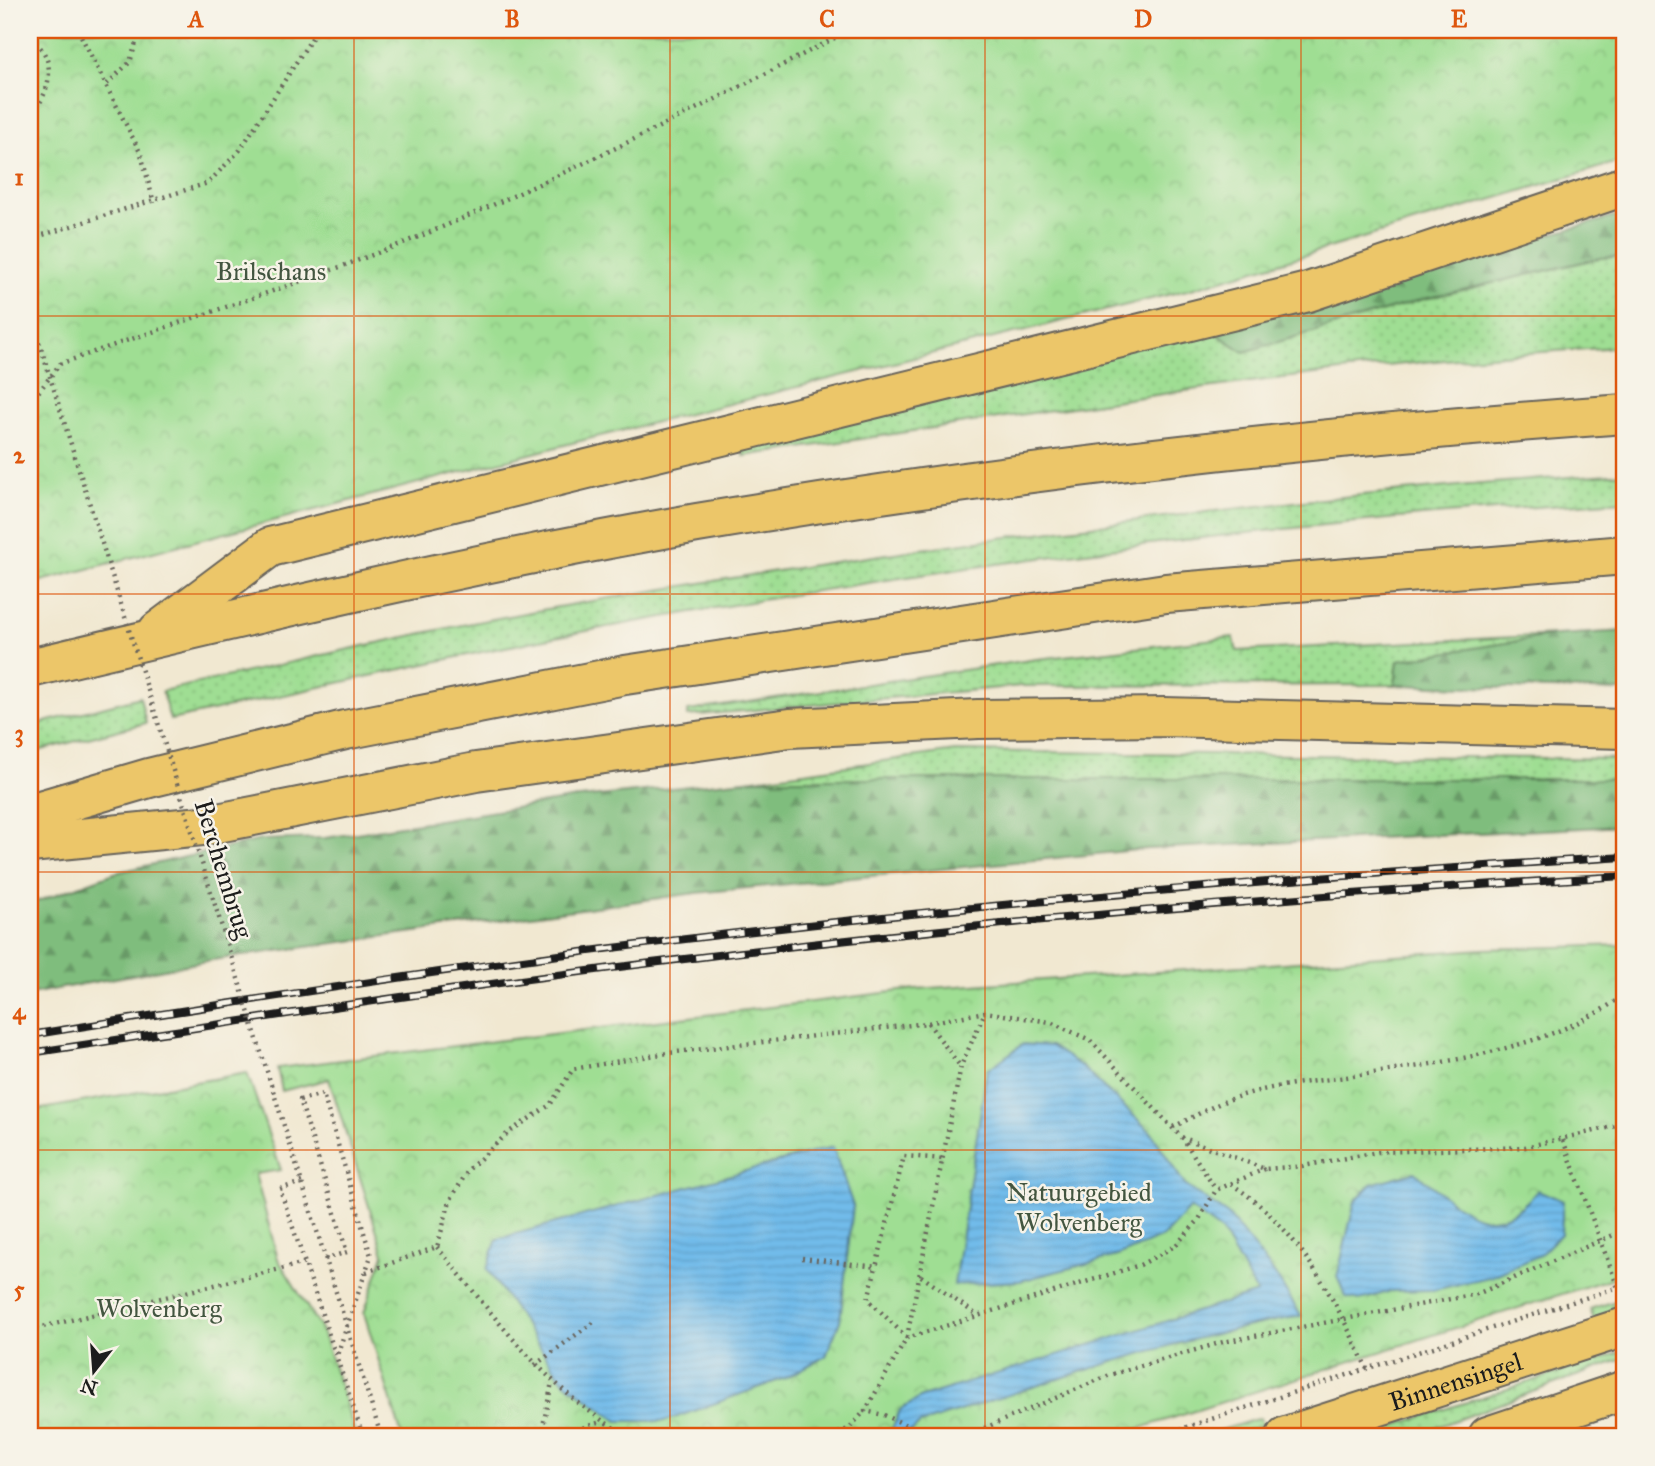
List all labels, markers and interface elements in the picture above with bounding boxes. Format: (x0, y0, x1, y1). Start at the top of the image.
text: A (186, 5, 204, 33)
text: B (504, 5, 520, 33)
text: C (819, 5, 835, 33)
text: D (1134, 5, 1152, 33)
text: E (1451, 5, 1468, 33)
text: 1 (14, 163, 24, 191)
park label: Brilschans (216, 255, 326, 287)
text: 2 (13, 441, 25, 469)
text: 3 (14, 719, 24, 748)
street label: Berchembrug (188, 795, 261, 943)
text: 4 (13, 997, 27, 1025)
park label: Natuurgebied Wolvenberg (1006, 1176, 1152, 1238)
text: 5 (14, 1275, 25, 1303)
park label: Wolvenberg (96, 1292, 223, 1324)
north arrow (60, 1336, 130, 1406)
street label: Binnensingel (1385, 1345, 1526, 1418)
text: N (78, 1373, 100, 1400)

